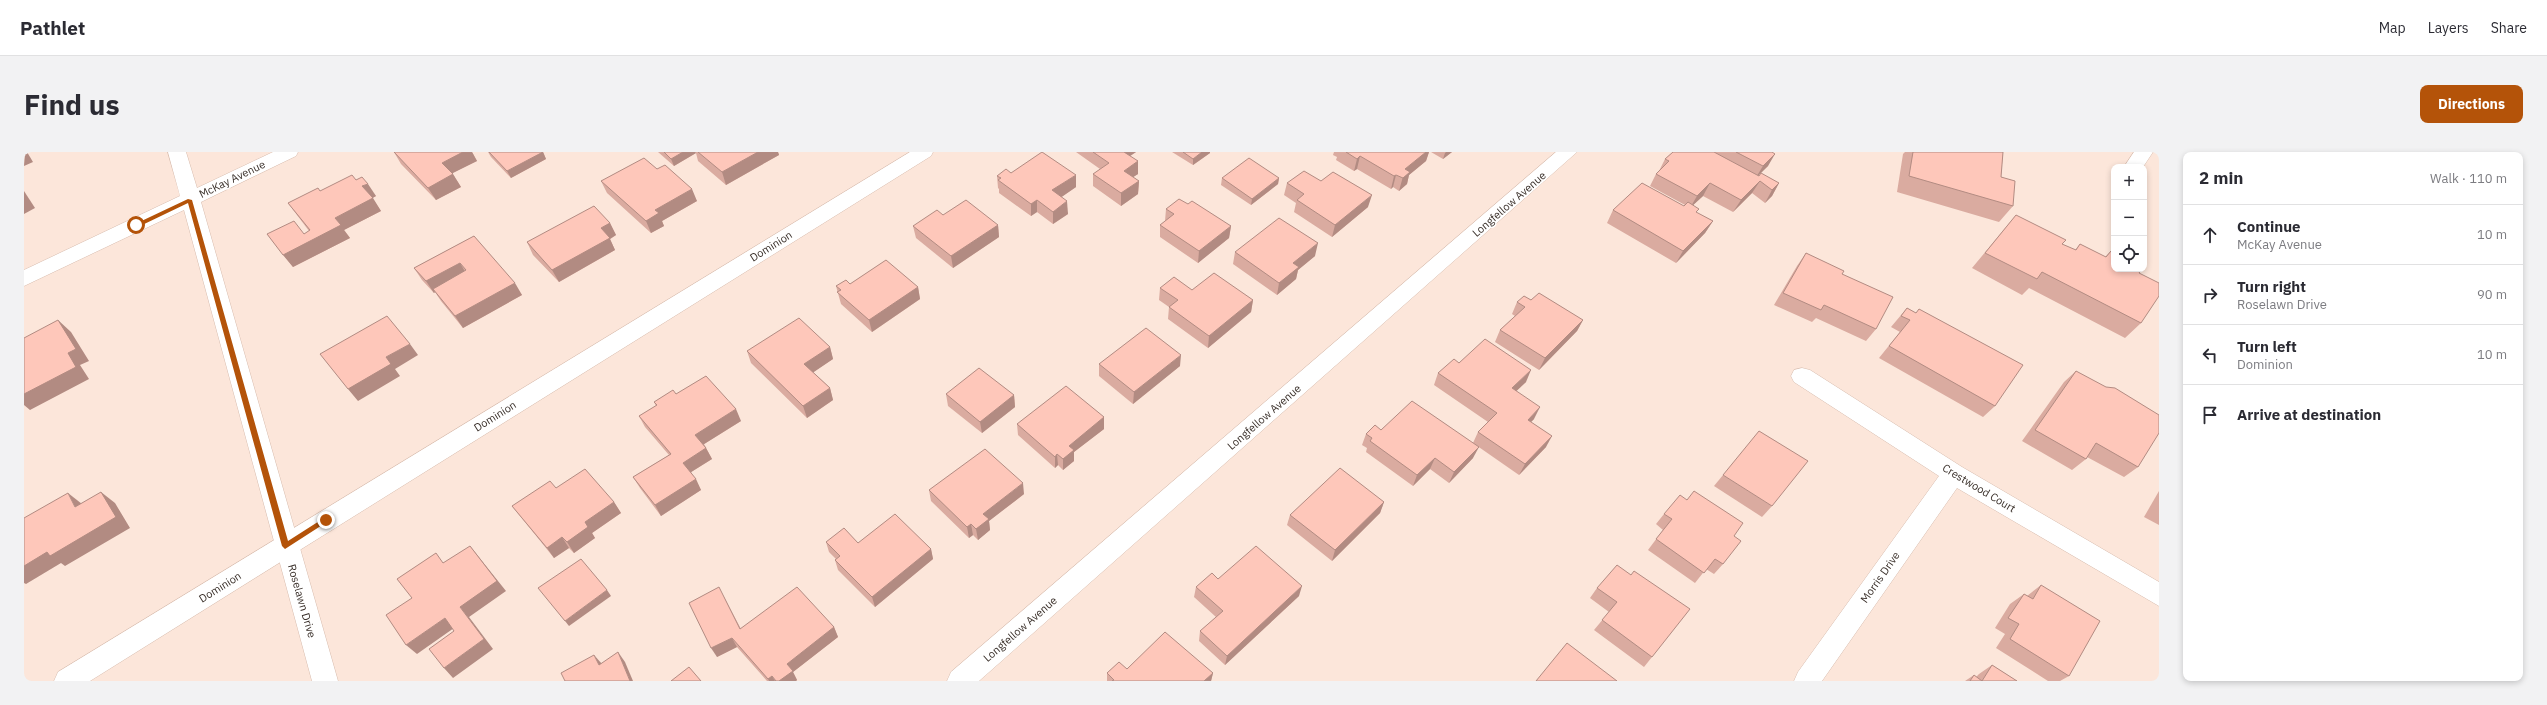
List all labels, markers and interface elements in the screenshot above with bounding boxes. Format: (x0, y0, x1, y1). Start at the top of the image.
text: Pathlet (20, 16, 85, 40)
text: Map (2379, 19, 2406, 37)
text: Layers (2428, 19, 2469, 37)
text: Share (2491, 19, 2527, 37)
button: Directions (2420, 85, 2523, 123)
text: Find us (24, 86, 120, 123)
street label: McKay Avenue (197, 157, 267, 201)
map controls (2111, 164, 2147, 272)
button: + (2111, 164, 2147, 200)
text: 2 min (2199, 167, 2243, 189)
street label: Longfellow Avenue (1469, 168, 1549, 240)
text: Walk · 110 m (2430, 170, 2507, 187)
button: − (2111, 200, 2147, 236)
route start (127, 216, 145, 234)
text: Continue (2237, 217, 2301, 236)
icon: ahead (2199, 224, 2221, 246)
text: 10 m (2477, 226, 2507, 243)
street label: Dominion (747, 228, 795, 264)
button: locate (2111, 236, 2147, 272)
text: McKay Avenue (2237, 236, 2322, 253)
text: Turn right (2237, 277, 2306, 296)
icon: right (2199, 284, 2221, 306)
text: 90 m (2477, 286, 2507, 303)
text: Roselawn Drive (2237, 296, 2327, 313)
text: Turn left (2237, 337, 2297, 356)
icon: left (2199, 344, 2221, 366)
text: 10 m (2477, 346, 2507, 363)
text: Dominion (2237, 356, 2293, 373)
street label: Longfellow Avenue (1224, 381, 1304, 453)
street label: Dominion (471, 398, 519, 434)
icon: arrive (2199, 404, 2221, 426)
text: Arrive at destination (2237, 405, 2381, 424)
street label: Crestwood Court (1940, 461, 2018, 515)
route end (317, 511, 335, 529)
street label: Morris Drive (1857, 549, 1903, 605)
street label: Roselawn Drive (285, 562, 319, 640)
street label: Dominion (196, 569, 244, 605)
street label: Longfellow Avenue (980, 593, 1060, 665)

